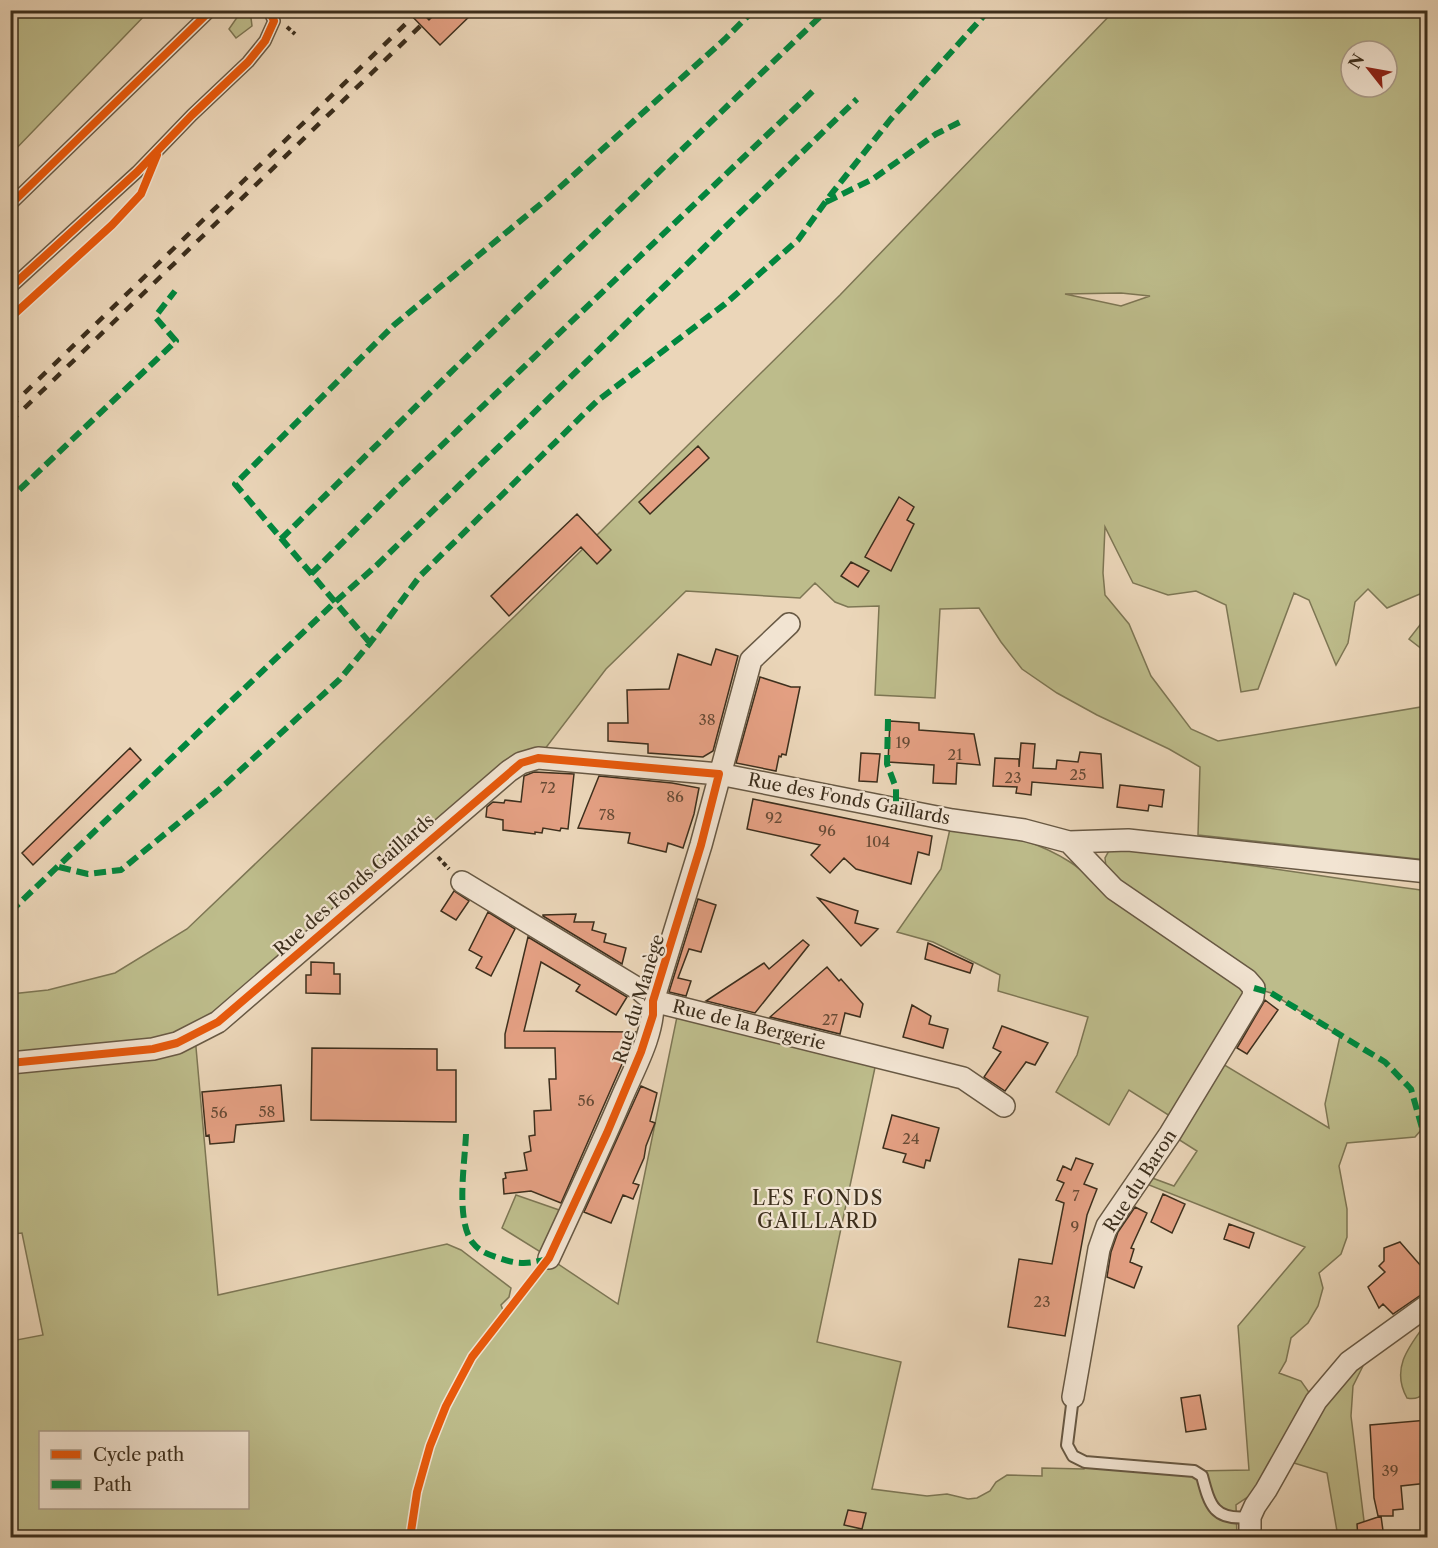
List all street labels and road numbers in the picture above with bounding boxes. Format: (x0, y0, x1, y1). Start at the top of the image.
street label: Rue des Fonds Gaillards (746, 769, 952, 829)
street label: Rue des Fonds Gaillards (269, 809, 439, 961)
street label: Rue du Manège (609, 932, 669, 1066)
street label: Rue de la Bergerie (670, 995, 828, 1055)
street label: Rue du Baron (1099, 1126, 1181, 1236)

